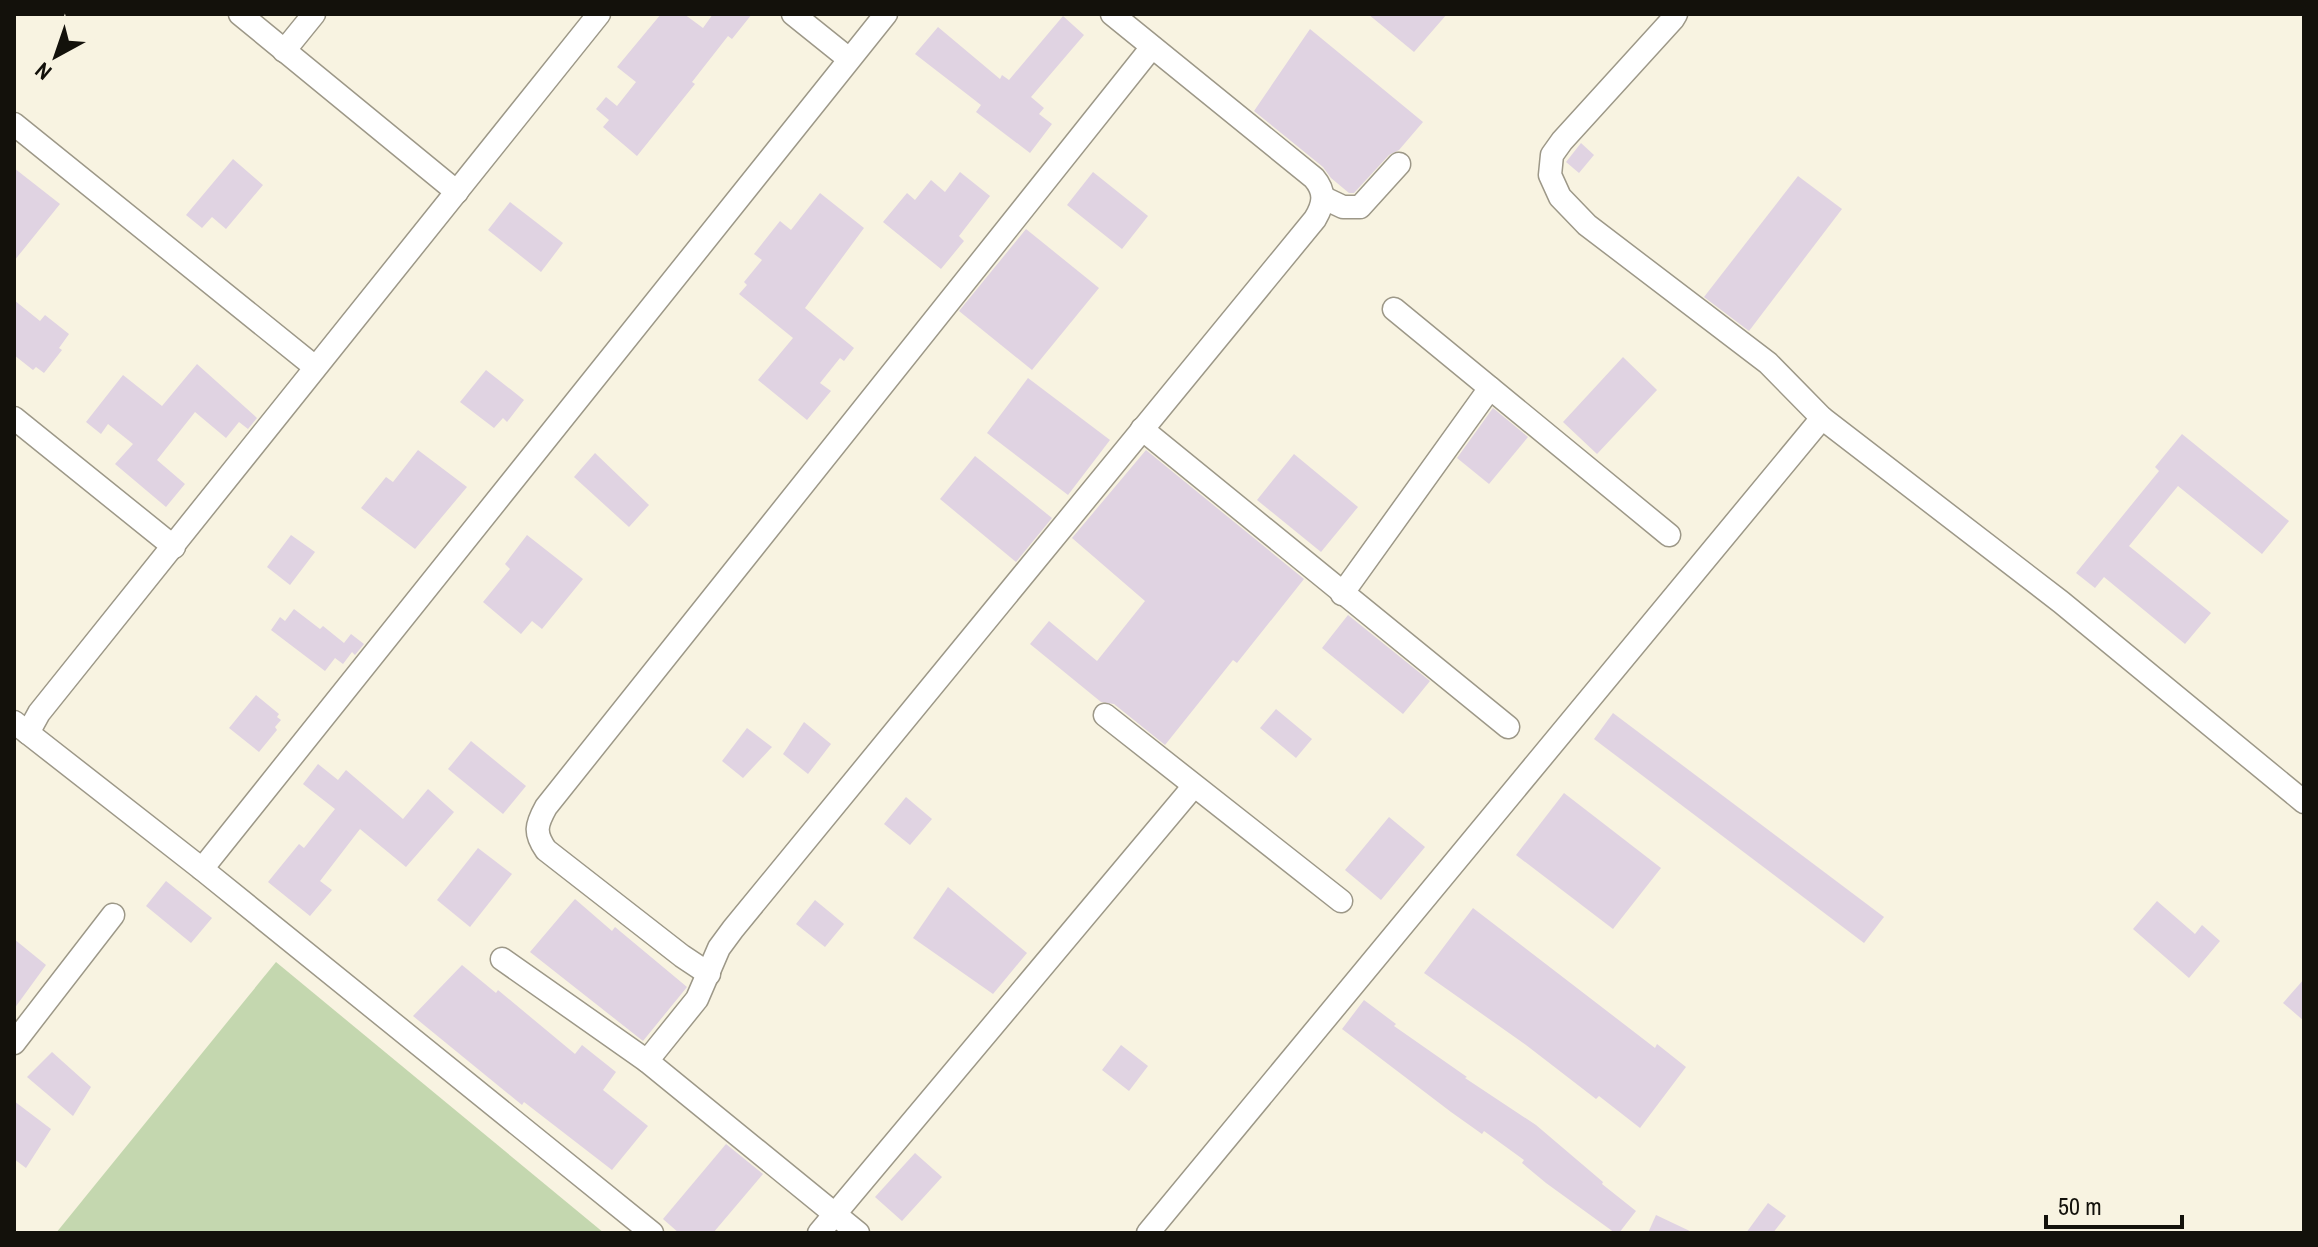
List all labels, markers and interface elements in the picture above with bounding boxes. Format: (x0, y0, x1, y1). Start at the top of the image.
north arrow (16, 16, 96, 96)
text: N (29, 56, 58, 87)
scale bar (2046, 1179, 2182, 1229)
text: 50 m (2058, 1190, 2102, 1222)

